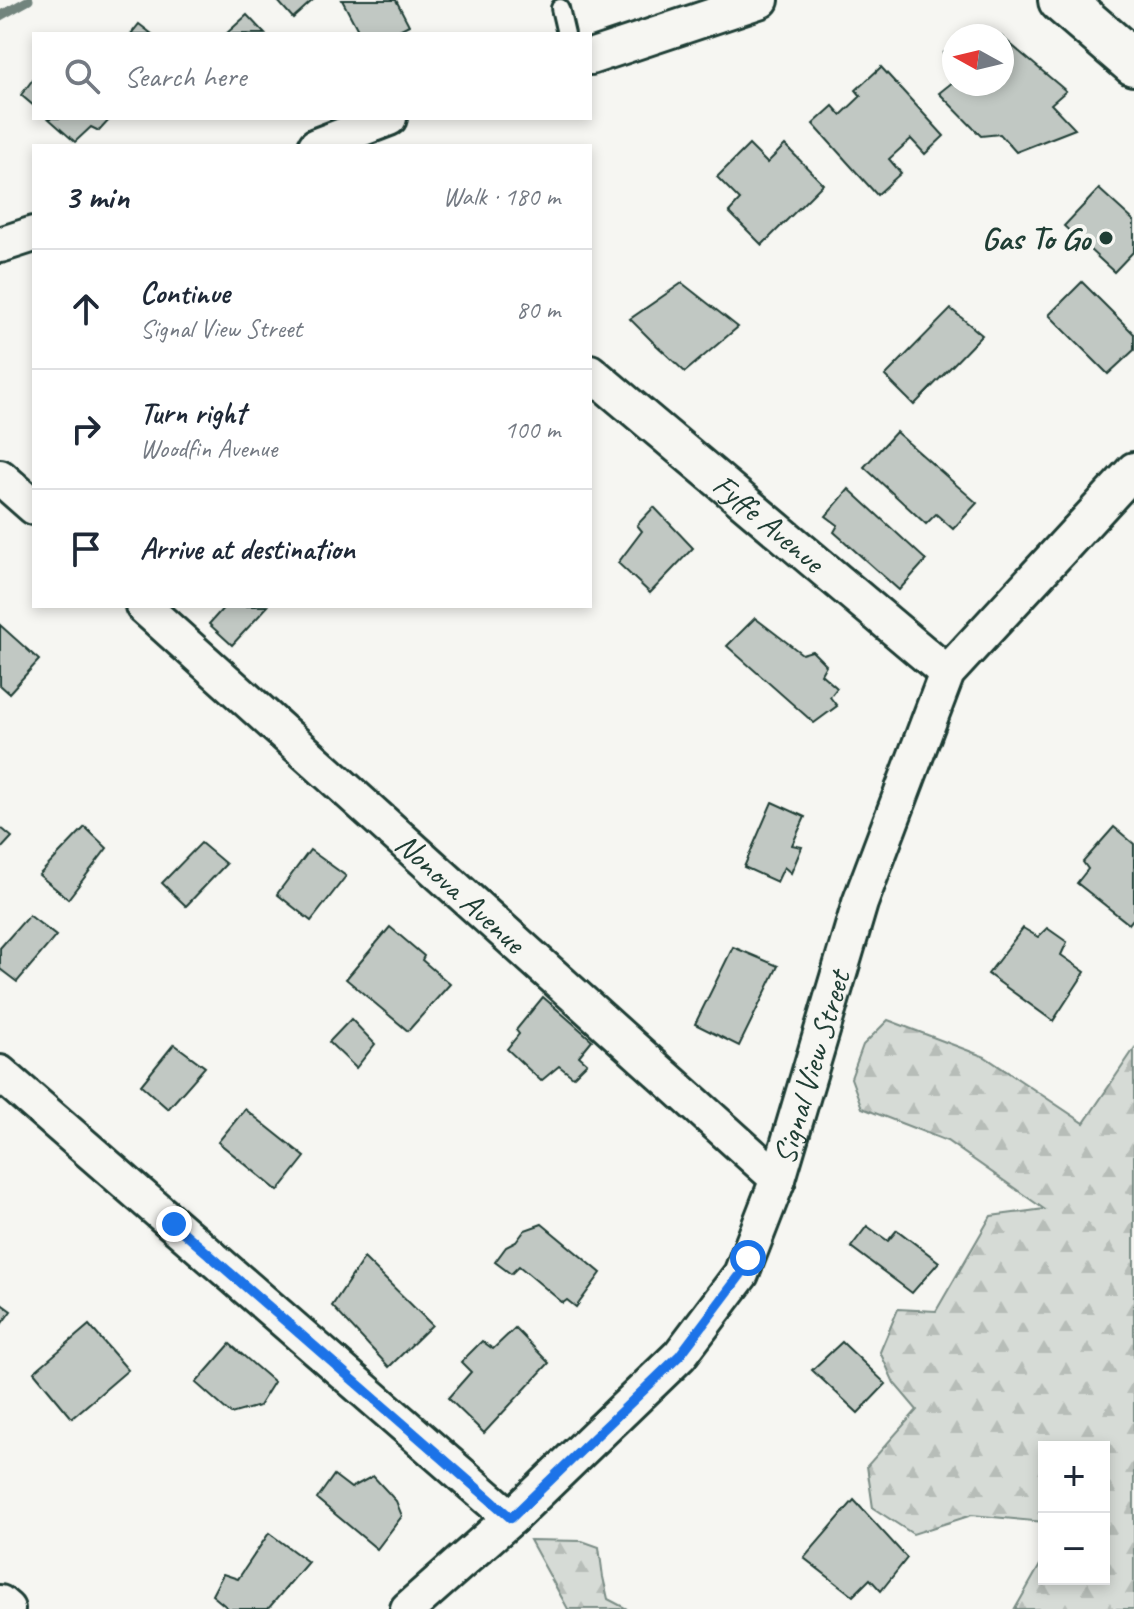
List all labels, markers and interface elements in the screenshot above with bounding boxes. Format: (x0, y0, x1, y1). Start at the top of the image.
north arrow (942, 24, 1014, 96)
search box (32, 32, 592, 120)
icon: search (60, 54, 104, 98)
text: Search here (124, 57, 246, 95)
text: 3 min (64, 175, 129, 218)
text: Walk · 180 m (443, 180, 560, 213)
place label: Gas To Go (982, 218, 1092, 259)
marker: Gas To Go (1097, 229, 1115, 247)
text: Continue (140, 274, 230, 312)
icon: ahead (64, 287, 108, 331)
text: 80 m (516, 293, 560, 326)
text: Signal View Street (140, 312, 302, 345)
text: Turn right (140, 394, 245, 432)
icon: right (64, 407, 108, 451)
text: 100 m (504, 413, 560, 446)
text: Woodfin Avenue (140, 432, 277, 465)
street label: Fyffe Avenue (704, 465, 835, 584)
icon: arrive (64, 527, 108, 571)
text: Arrive at destination (140, 530, 355, 568)
street label: Nonova Avenue (387, 824, 536, 964)
street label: Signal View Street (764, 963, 861, 1169)
route end (156, 1206, 192, 1242)
route start (730, 1240, 766, 1276)
map controls (1038, 1441, 1110, 1585)
button: + (1038, 1441, 1110, 1513)
button: − (1038, 1513, 1110, 1585)

